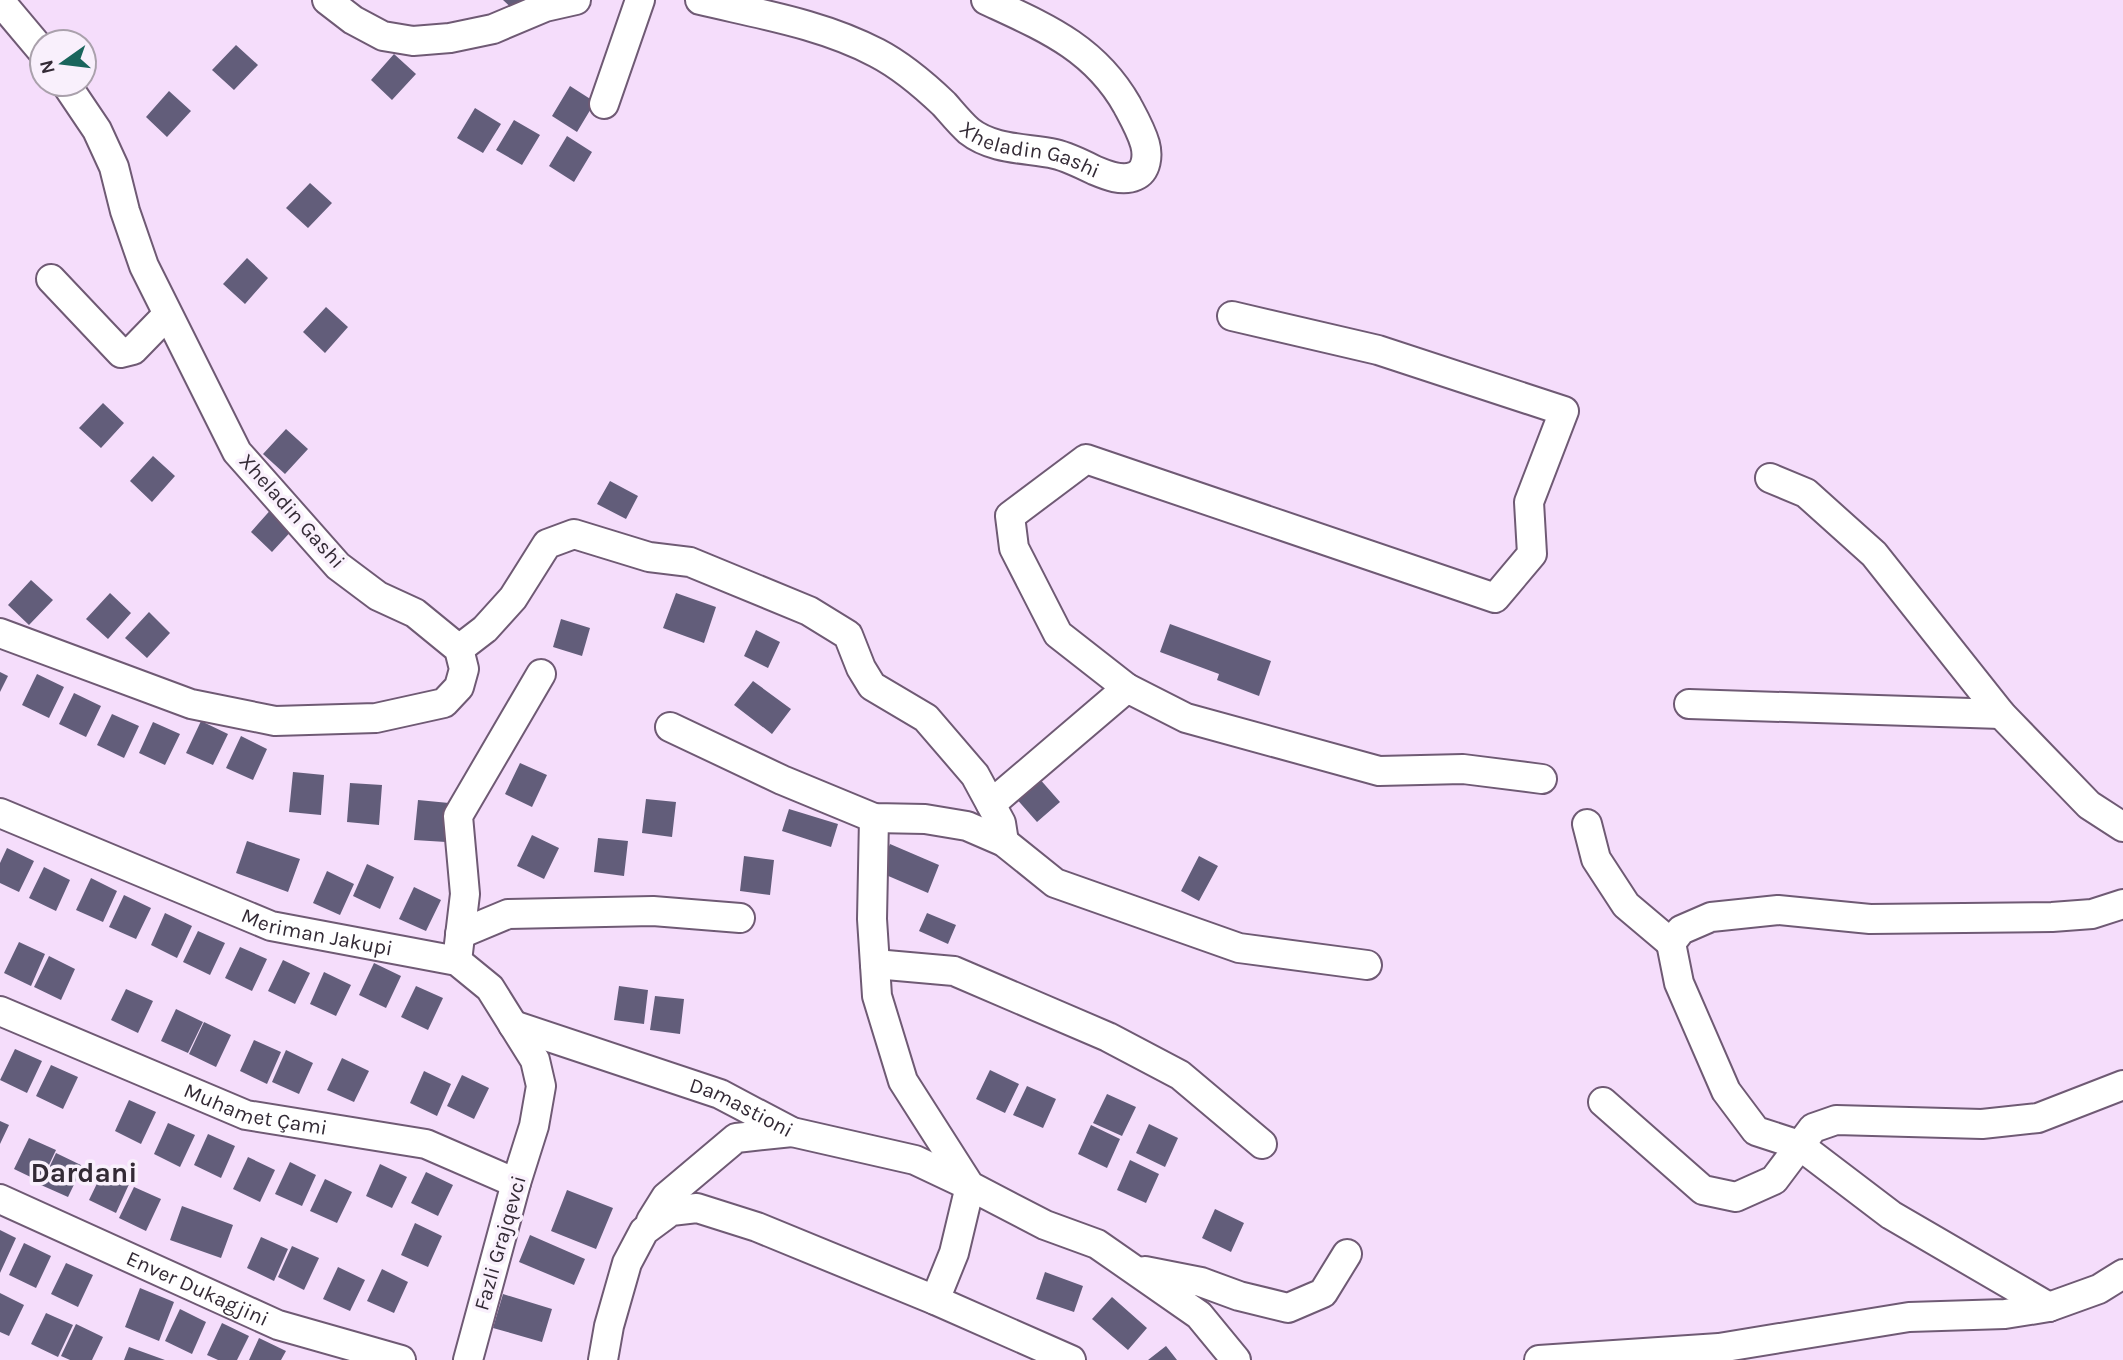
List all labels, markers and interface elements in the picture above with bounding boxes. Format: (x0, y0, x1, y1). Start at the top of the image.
north arrow (28, 28, 98, 98)
text: N (35, 58, 60, 76)
street label: Xheladin Gashi (955, 116, 1103, 183)
street label: Xheladin Gashi (234, 449, 350, 573)
street label: Meriman Jakupi (238, 903, 395, 961)
street label: Damastioni (686, 1073, 797, 1142)
street label: Muhamet Çami (180, 1078, 329, 1140)
district label: Dardani (31, 1156, 137, 1189)
street label: Fazli Grajqevci (469, 1173, 531, 1313)
street label: Enver Dukagjini (123, 1246, 273, 1331)

